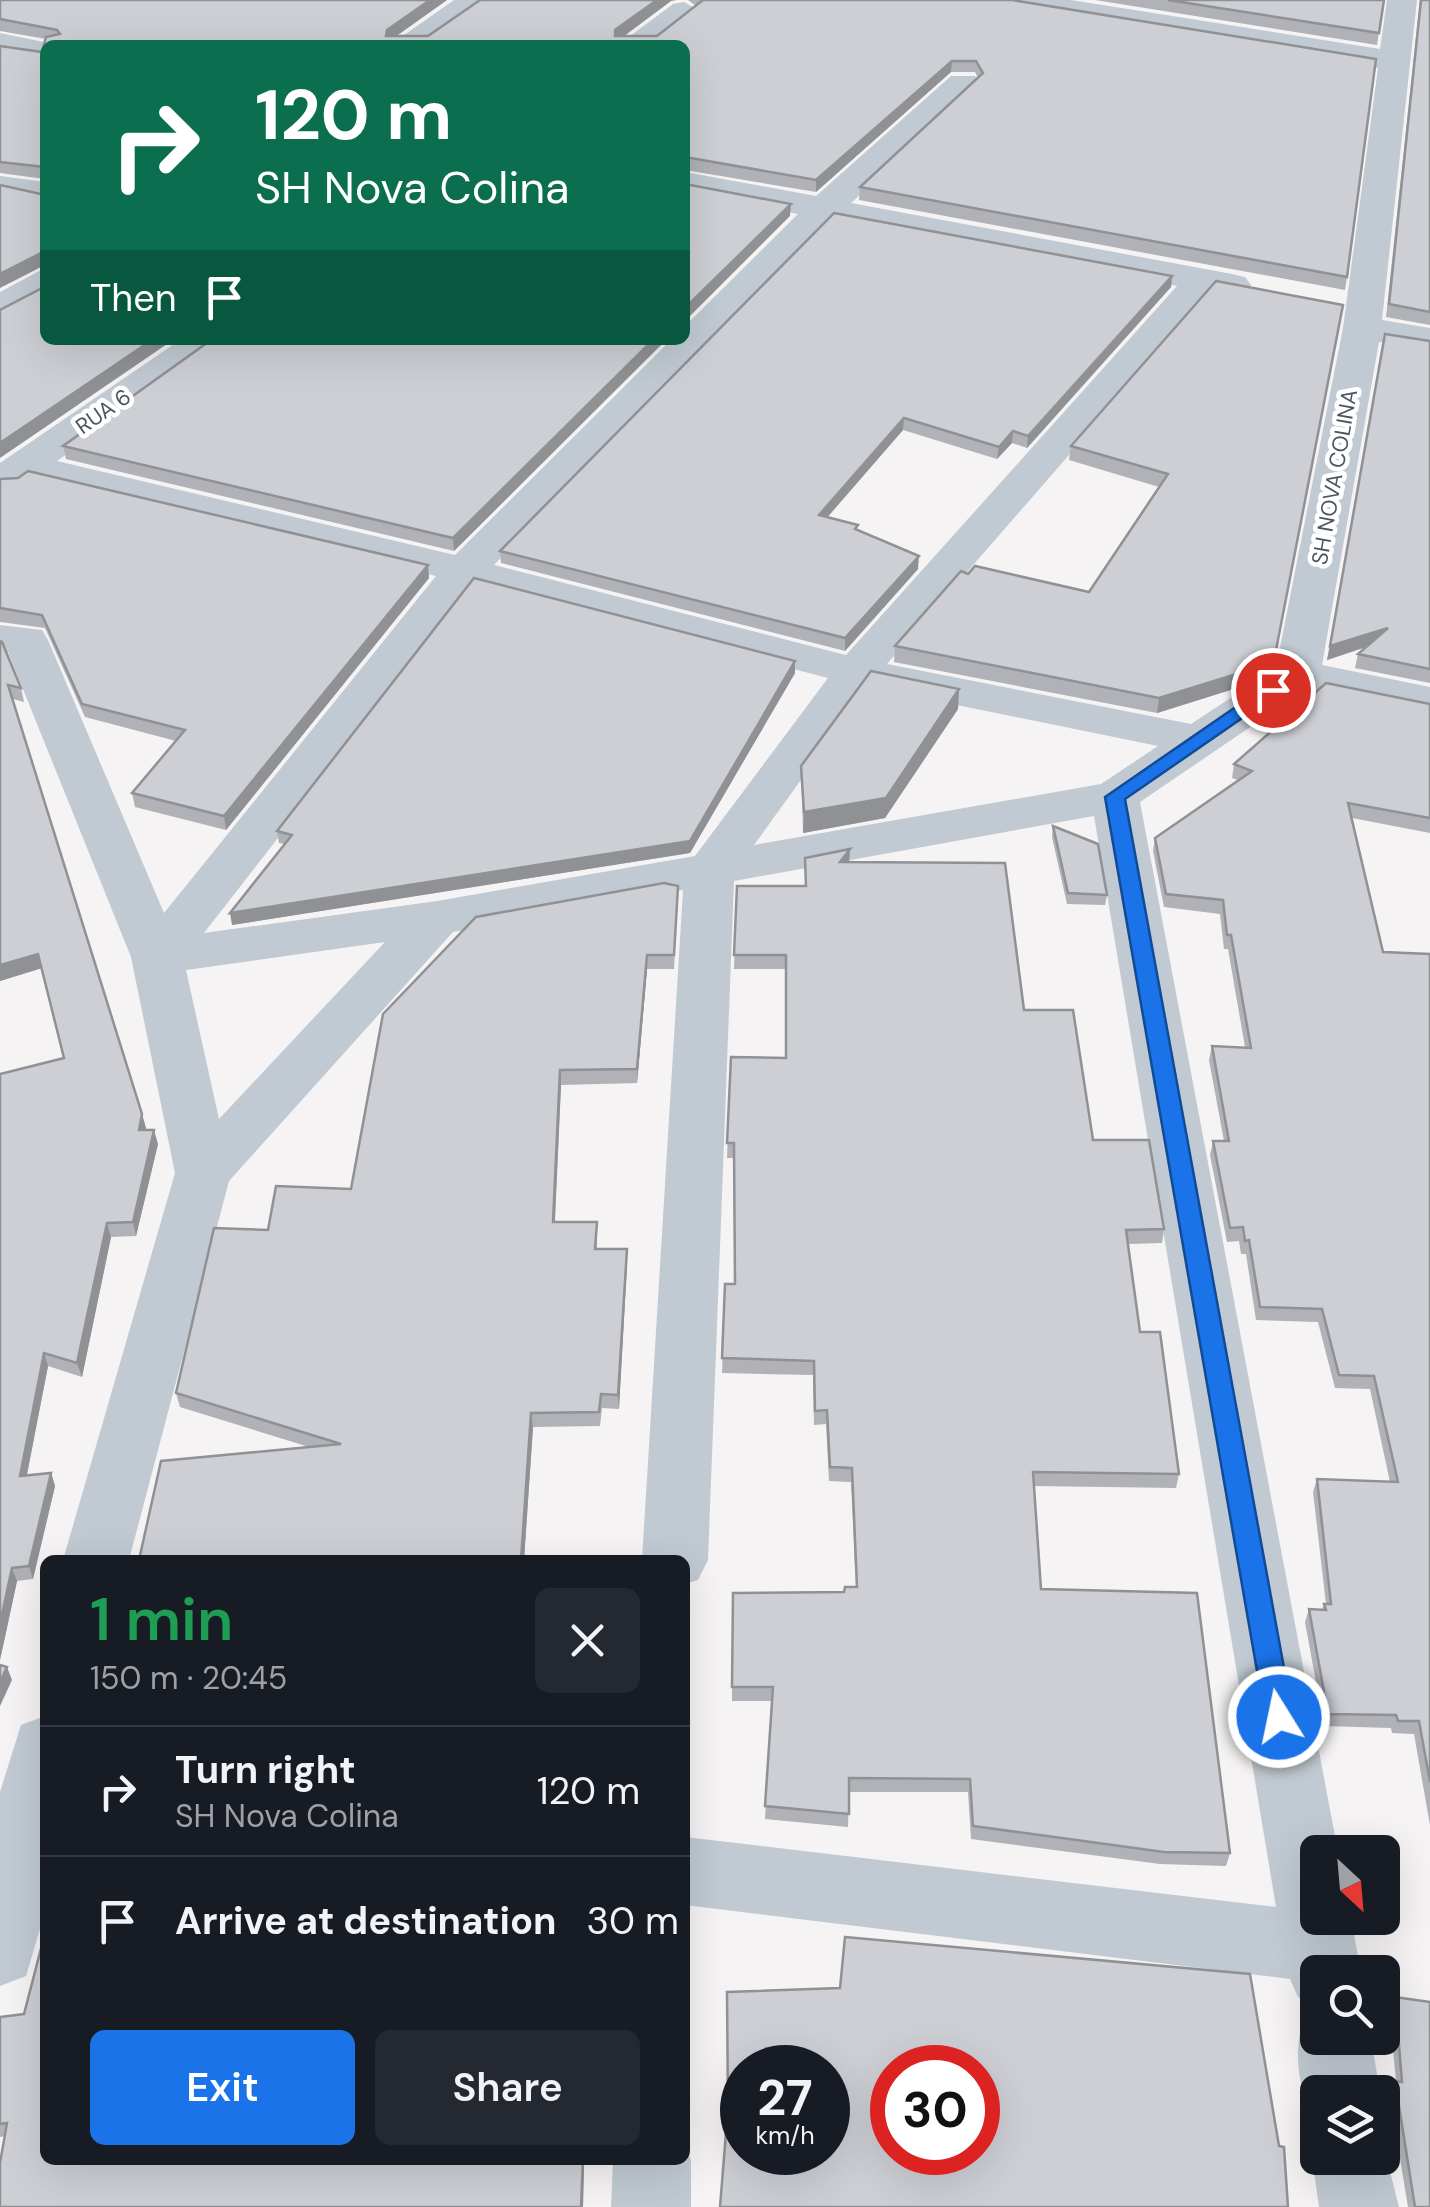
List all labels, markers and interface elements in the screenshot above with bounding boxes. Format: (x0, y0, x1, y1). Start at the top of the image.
text: 120 m (255, 70, 452, 161)
icon: right (90, 80, 220, 210)
text: SH Nova Colina (255, 158, 570, 217)
icon: arrive (197, 270, 252, 325)
text: Then (90, 273, 177, 323)
street label: RUA 6 (70, 382, 137, 441)
street label: SH NOVA COLINA (1305, 387, 1364, 567)
pin (1231, 648, 1316, 733)
icon: arrive (1246, 663, 1301, 718)
text: 1 min (90, 1580, 233, 1659)
button: close (535, 1588, 640, 1693)
text: 150 m · 20:45 (90, 1657, 287, 1699)
position arrow (1227, 1665, 1331, 1769)
text: Turn right (175, 1745, 356, 1795)
icon: right (90, 1764, 145, 1819)
text: 120 m (537, 1766, 640, 1816)
text: SH Nova Colina (175, 1795, 399, 1837)
north arrow (1300, 1835, 1400, 1935)
map controls (1300, 1835, 1400, 2175)
icon: arrive (90, 1894, 145, 1949)
text: Arrive at destination (175, 1896, 557, 1946)
text: 30 m (587, 1896, 679, 1946)
button: search (1300, 1955, 1400, 2055)
button: Exit (90, 2030, 355, 2145)
button: Share (375, 2030, 640, 2145)
speed limit sign: 30 (870, 2045, 1000, 2175)
text: 27 (757, 2065, 813, 2131)
button: layers (1300, 2075, 1400, 2175)
text: km/h (755, 2119, 815, 2152)

